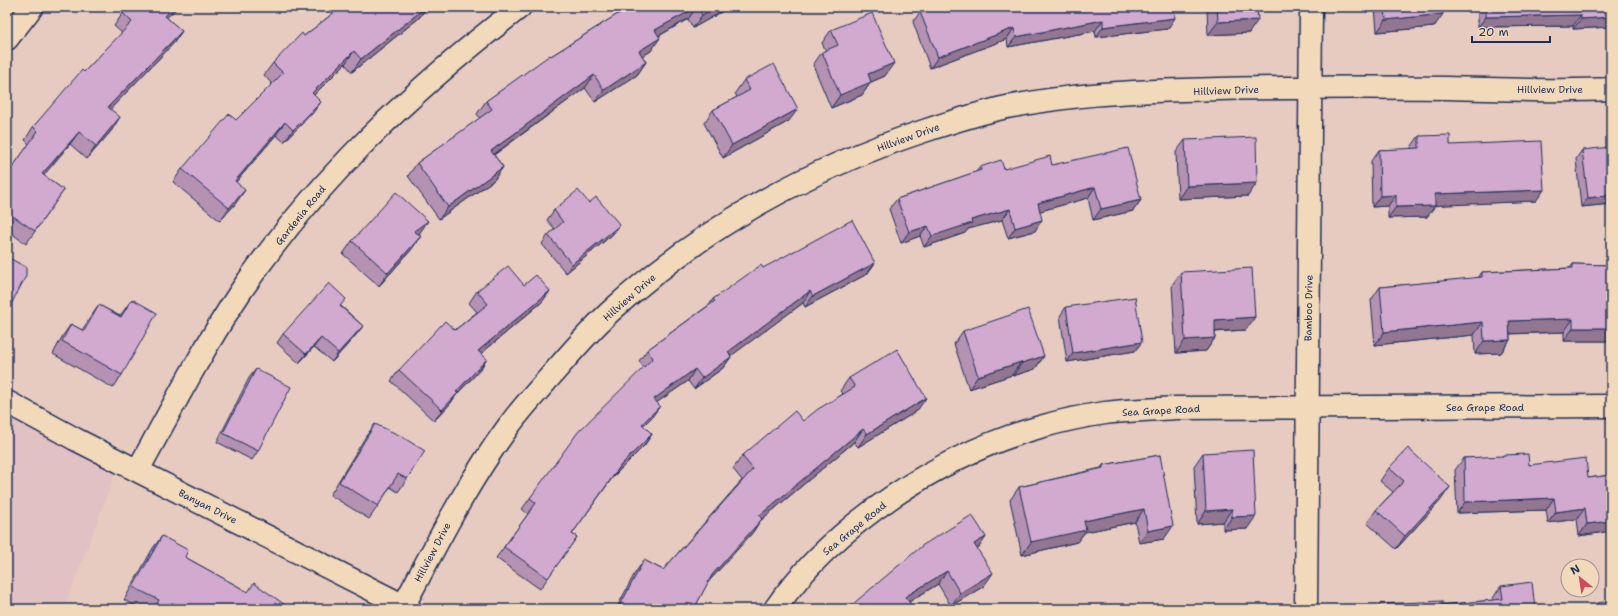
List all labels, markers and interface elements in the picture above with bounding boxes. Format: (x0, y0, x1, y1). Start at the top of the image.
scale bar (1472, 18, 1550, 44)
text: 20 m (1478, 24, 1509, 40)
street label: Hillview Drive (1193, 83, 1260, 98)
street label: Hillview Drive (1517, 83, 1583, 96)
street label: Hillview Drive (875, 120, 942, 155)
street label: Gardenia Road (272, 182, 329, 248)
street label: Hillview Drive (600, 271, 659, 324)
street label: Bamboo Drive (1301, 274, 1316, 341)
street label: Sea Grape Road (1446, 401, 1525, 414)
street label: Sea Grape Road (1122, 402, 1201, 419)
street label: Banyan Drive (176, 486, 240, 527)
street label: Sea Grape Road (820, 498, 889, 558)
street label: Hillview Drive (411, 520, 454, 584)
north arrow (1560, 558, 1600, 598)
text: N (1568, 561, 1583, 578)

